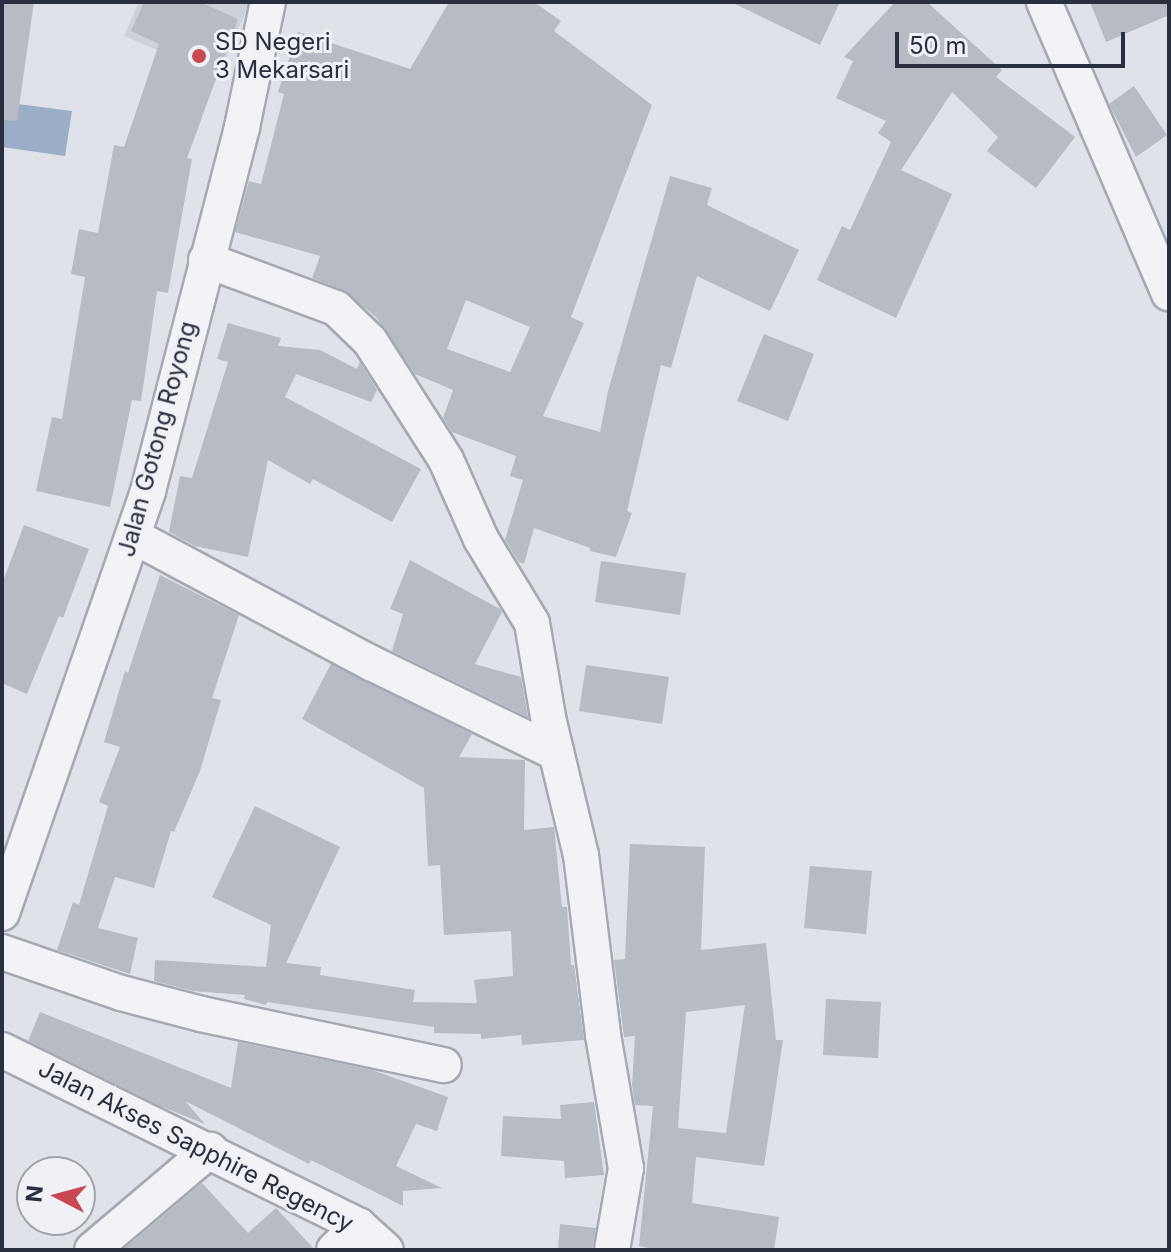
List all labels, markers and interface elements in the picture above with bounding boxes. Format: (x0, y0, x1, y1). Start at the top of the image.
scale bar (899, 16, 1129, 66)
place label: SD Negeri 3 Mekarsari (215, 28, 349, 84)
text: 50 m (909, 31, 967, 60)
marker: SD Negeri 3 Mekarsari (190, 47, 208, 65)
street label: Jalan Gotong Royong (112, 318, 202, 560)
street label: Jalan Akses Sapphire Regency (34, 1054, 358, 1238)
north arrow (16, 1156, 96, 1236)
text: N (20, 1184, 48, 1203)

